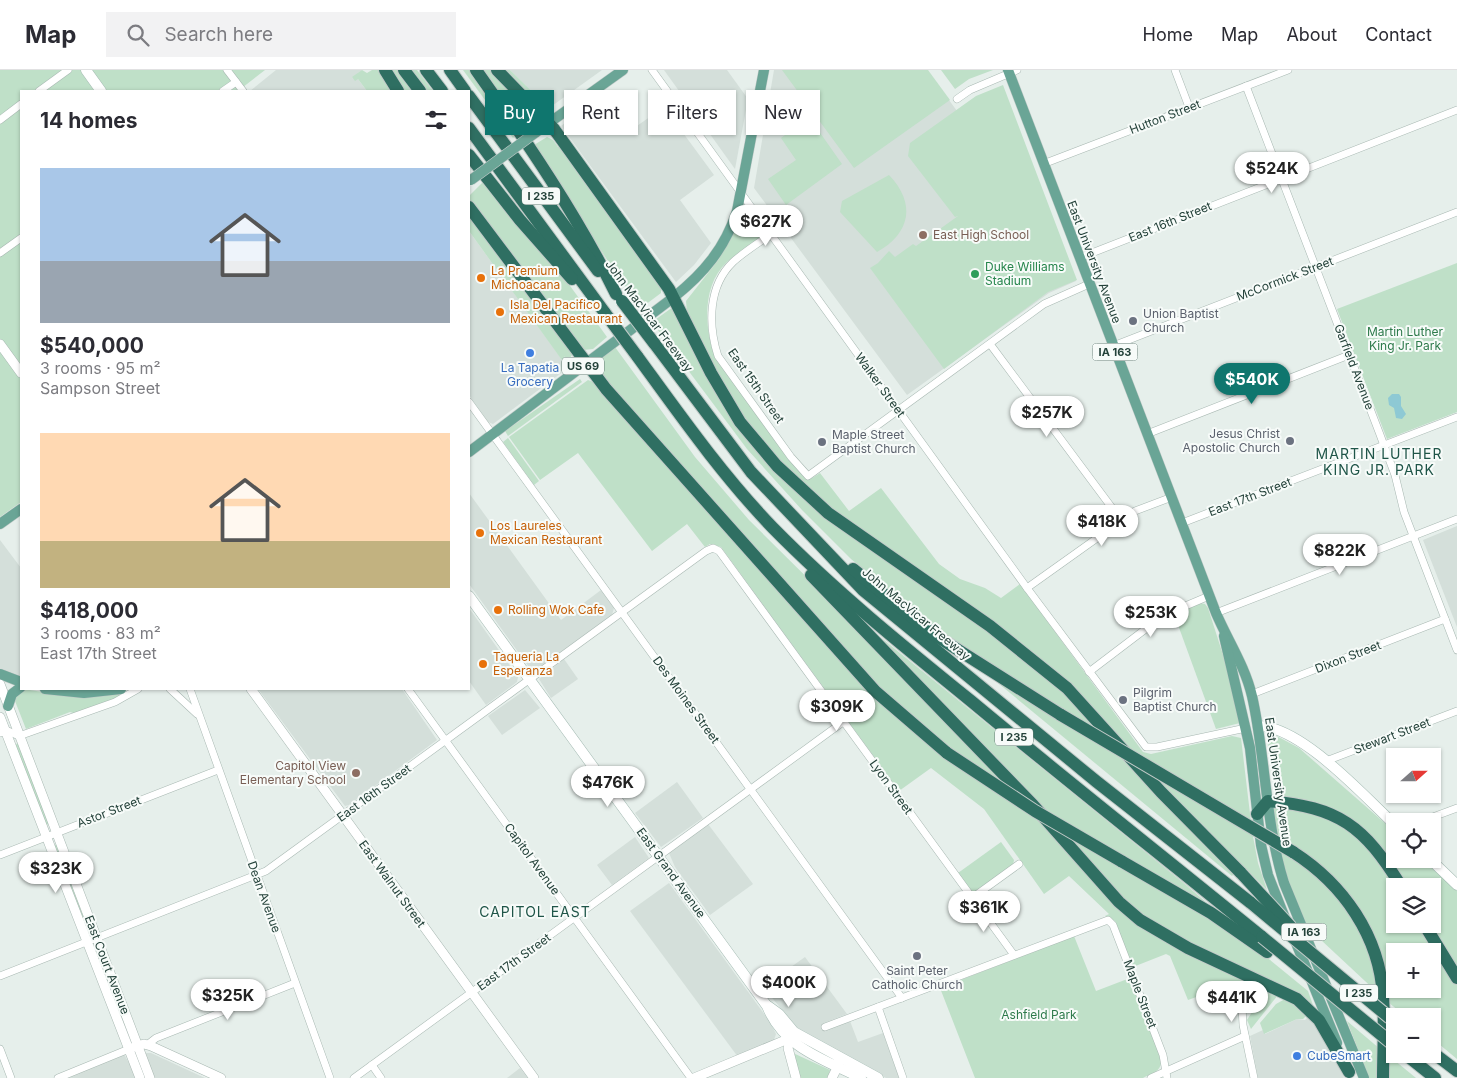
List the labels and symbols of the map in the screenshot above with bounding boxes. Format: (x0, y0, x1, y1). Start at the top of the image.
street label: Hutton Street (1127, 96, 1203, 137)
pin: $524K (1237, 152, 1307, 194)
road number: I 235 (522, 188, 560, 204)
street label: East University Avenue (1064, 198, 1125, 325)
street label: East 16th Street (1126, 198, 1214, 245)
pin: $627K (731, 204, 801, 247)
place label: East High School (933, 227, 1029, 242)
marker: East High School (917, 229, 929, 241)
street label: McCormick Street (1234, 253, 1335, 304)
street label: John MacVicar Freeway (602, 257, 697, 375)
place label: Duke Williams Stadium (985, 259, 1064, 288)
place label: La Premium Michoacana (491, 263, 560, 292)
marker: Duke Williams Stadium (969, 268, 981, 280)
marker: La Premium Michoacana (475, 272, 487, 284)
place label: Isla Del Pacifico Mexican Restaurant (510, 297, 622, 326)
marker: Isla Del Pacifico Mexican Restaurant (494, 306, 506, 318)
place label: Union Baptist Church (1143, 306, 1219, 335)
marker: Union Baptist Church (1127, 315, 1139, 327)
street label: Garfield Avenue (1331, 322, 1378, 412)
park label: Martin Luther King Jr. Park (1367, 324, 1443, 353)
road number: IA 163 (1092, 344, 1138, 360)
street label: East 15th Street (725, 345, 788, 426)
marker: La Tapatia Grocery (524, 347, 536, 359)
street label: Walker Street (852, 350, 909, 420)
road number: US 69 (562, 358, 604, 374)
place label: La Tapatia Grocery (501, 360, 559, 389)
pin: $540K (1217, 362, 1287, 405)
pin: $257K (1012, 396, 1082, 438)
place label: Jesus Christ Apostolic Church (1183, 426, 1280, 455)
place label: Maple Street Baptist Church (832, 427, 916, 456)
marker: Jesus Christ Apostolic Church (1284, 435, 1296, 447)
marker: Maple Street Baptist Church (816, 436, 828, 448)
district label: MARTIN LUTHER KING JR. PARK (1316, 445, 1442, 478)
street label: East 17th Street (1206, 474, 1293, 519)
pin: $418K (1067, 504, 1137, 547)
place label: Los Laureles Mexican Restaurant (490, 518, 602, 547)
marker: Los Laureles Mexican Restaurant (474, 527, 486, 539)
pin: $822K (1305, 534, 1375, 576)
street label: John MacVicar Freeway (859, 564, 973, 663)
pin: $253K (1116, 596, 1186, 638)
place label: Rolling Wok Cafe (508, 602, 604, 617)
marker: Rolling Wok Cafe (492, 604, 504, 616)
street label: Dixon Street (1313, 637, 1383, 676)
place label: Taqueria La Esperanza (493, 649, 559, 678)
street label: Des Moines Street (650, 653, 723, 746)
marker: Taqueria La Esperanza (477, 658, 489, 670)
place label: Pilgrim Baptist Church (1133, 685, 1217, 714)
pin: $309K (802, 690, 872, 732)
marker: Pilgrim Baptist Church (1117, 694, 1129, 706)
street label: Stewart Street (1351, 714, 1432, 757)
street label: East University Avenue (1262, 716, 1295, 847)
road number: I 235 (995, 729, 1033, 746)
north arrow (1386, 748, 1441, 802)
street label: Lyon Street (867, 756, 916, 817)
place label: Capitol View Elementary School (240, 758, 346, 787)
street label: East 16th Street (334, 761, 414, 825)
pin: $476K (573, 766, 643, 808)
marker: Capitol View Elementary School (350, 767, 362, 779)
street label: Astor Street (75, 792, 143, 831)
street label: Capitol Avenue (501, 820, 564, 898)
street label: East Grand Avenue (634, 825, 709, 921)
street label: East Walnut Street (356, 837, 429, 930)
pin: $323K (21, 852, 91, 894)
street label: Dean Avenue (245, 859, 284, 935)
pin: $361K (949, 890, 1019, 933)
district label: CAPITOL EAST (479, 903, 591, 920)
street label: East Court Avenue (82, 913, 133, 1016)
road number: IA 163 (1282, 924, 1326, 940)
street label: East 17th Street (474, 930, 554, 993)
marker: Saint Peter Catholic Church (911, 950, 923, 962)
street label: Maple Street (1121, 957, 1160, 1030)
place label: Saint Peter Catholic Church (872, 963, 963, 992)
pin: $400K (754, 966, 824, 1008)
pin: $325K (193, 978, 263, 1021)
pin: $441K (1197, 980, 1267, 1023)
road number: I 235 (1340, 984, 1378, 1001)
park label: Ashfield Park (1001, 1007, 1077, 1022)
place label: CubeSmart (1307, 1048, 1371, 1063)
marker: CubeSmart (1291, 1050, 1303, 1062)

